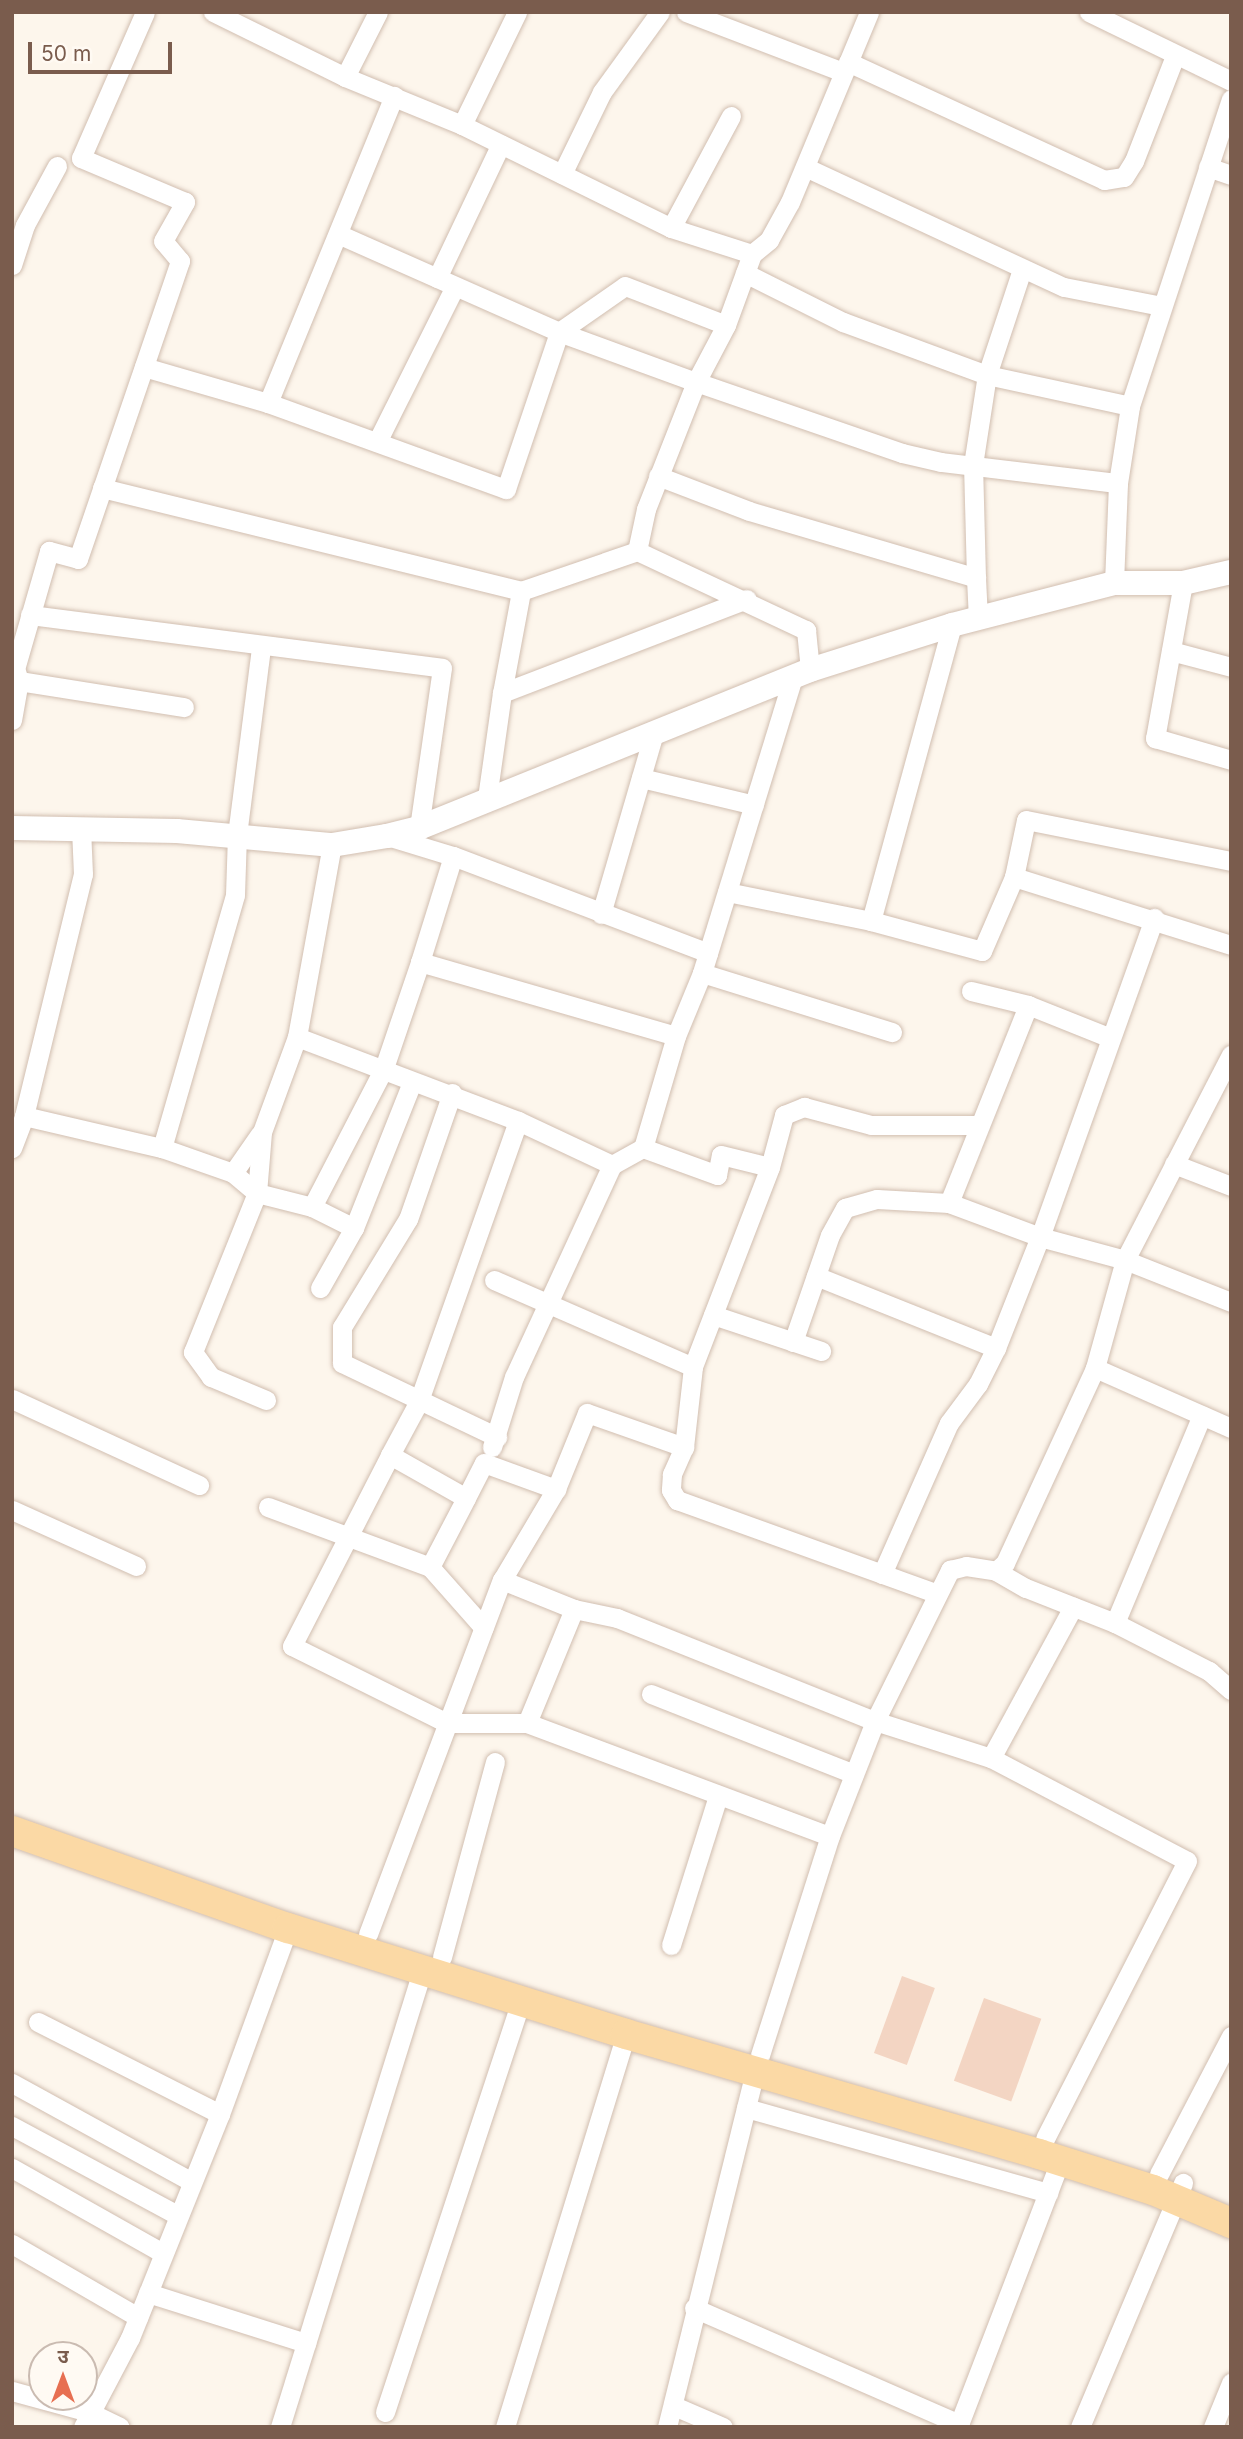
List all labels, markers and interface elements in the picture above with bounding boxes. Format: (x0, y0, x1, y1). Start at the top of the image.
scale bar (32, 28, 175, 72)
text: 50 m (41, 41, 91, 66)
north arrow (28, 2341, 98, 2411)
text: उ (57, 2345, 69, 2368)

